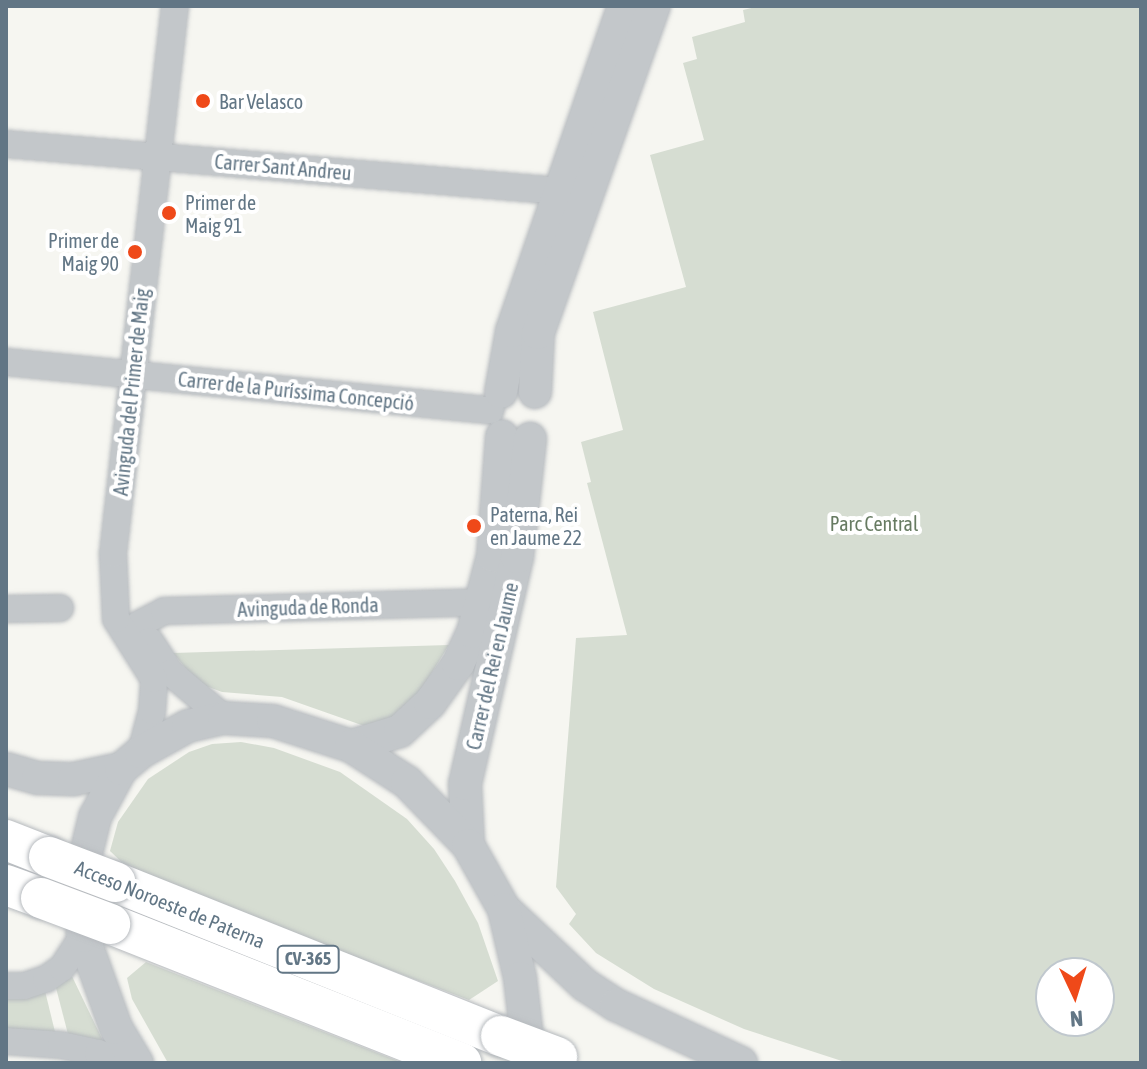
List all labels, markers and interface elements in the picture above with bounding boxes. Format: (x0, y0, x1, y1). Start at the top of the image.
place label: Bar Velasco (219, 89, 303, 113)
marker: Bar Velasco (194, 92, 212, 110)
street label: Carrer Sant Andreu (214, 149, 352, 185)
place label: Primer de Maig 91 (185, 190, 256, 237)
marker: Primer de Maig 91 (160, 204, 178, 222)
place label: Primer de Maig 90 (48, 228, 119, 275)
marker: Primer de Maig 90 (126, 243, 144, 261)
street label: Avinguda del Primer de Maig (108, 287, 154, 497)
street label: Carrer de la Puríssima Concepció (177, 367, 415, 415)
place label: Paterna, Rei en Jaume 22 (490, 502, 582, 549)
park label: Parc Central (830, 511, 918, 535)
marker: Paterna, Rei en Jaume 22 (465, 517, 483, 535)
street label: Carrer del Rei en Jaume (461, 580, 523, 752)
street label: Avinguda de Ronda (237, 593, 379, 621)
street label: Acceso Noroeste de Paterna (72, 855, 268, 953)
road number: CV-365 (276, 945, 340, 973)
north arrow (1035, 957, 1115, 1037)
text: N (1069, 1006, 1084, 1032)

